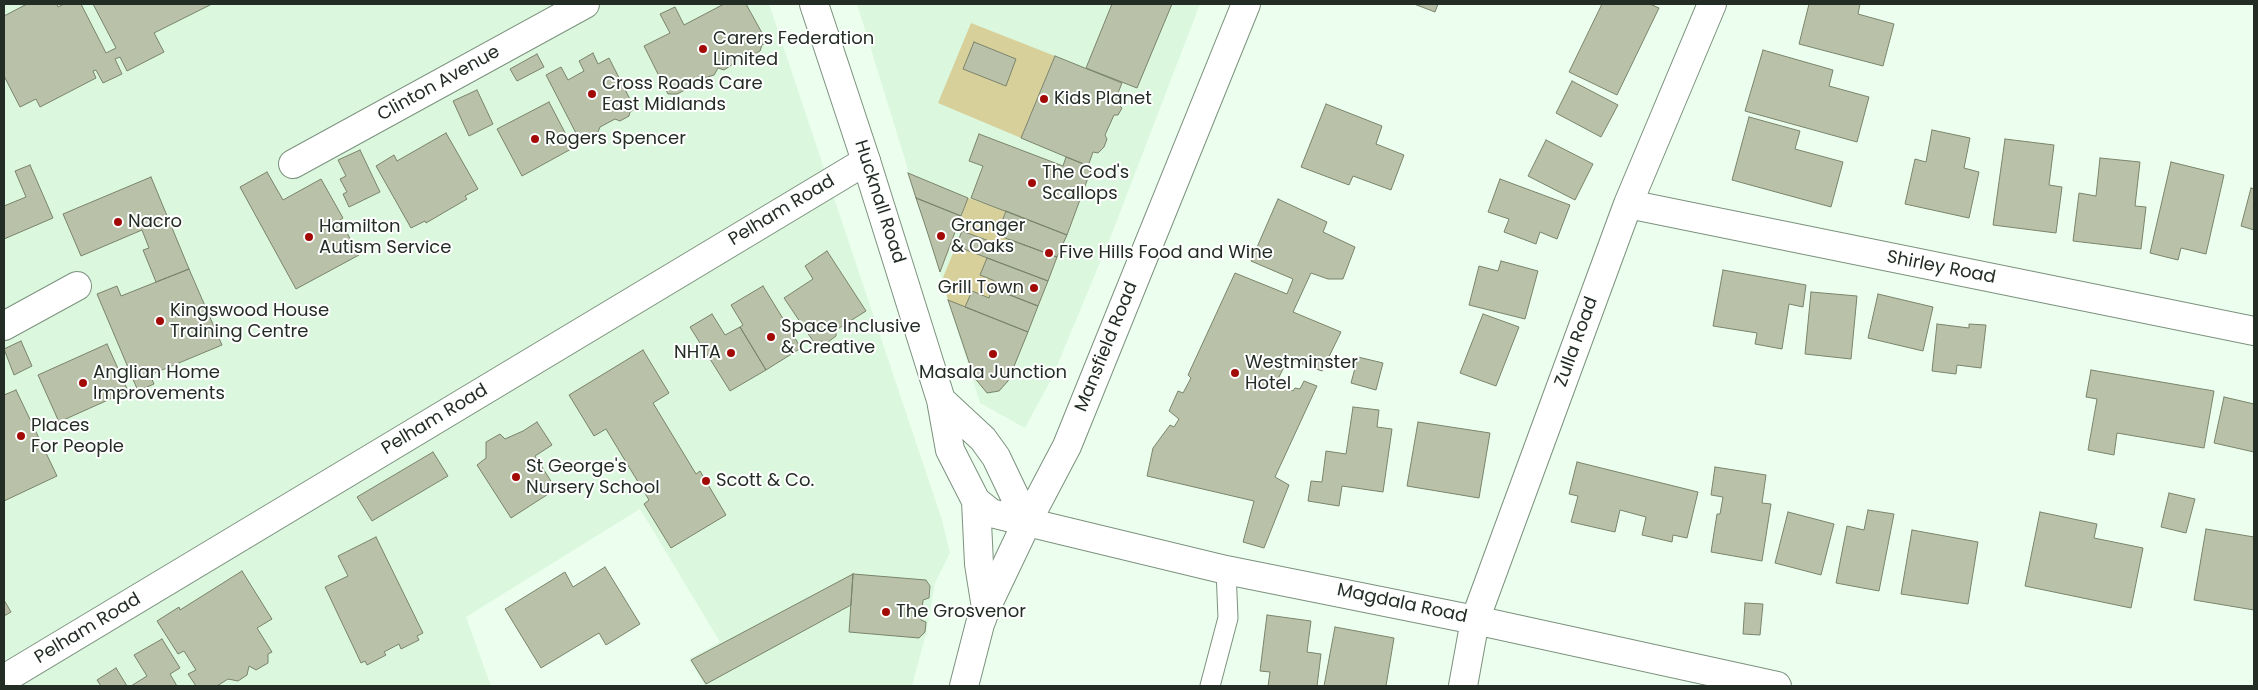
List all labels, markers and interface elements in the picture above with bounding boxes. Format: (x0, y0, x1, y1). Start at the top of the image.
place label: Carers Federation Limited (713, 28, 874, 70)
street label: Clinton Avenue (374, 42, 504, 126)
marker: Carers Federation Limited (697, 43, 709, 55)
place label: Cross Roads Care East Midlands (602, 73, 763, 116)
marker: Cross Roads Care East Midlands (586, 88, 598, 100)
place label: Kids Planet (1054, 88, 1152, 110)
marker: Kids Planet (1038, 93, 1050, 105)
place label: Rogers Spencer (545, 128, 686, 150)
marker: Rogers Spencer (529, 133, 541, 145)
street label: Hucknall Road (849, 138, 909, 266)
place label: The Cod's Scallops (1042, 162, 1129, 204)
street label: Pelham Road (725, 171, 839, 251)
marker: The Cod's Scallops (1026, 177, 1038, 189)
place label: Nacro (128, 211, 182, 233)
place label: Granger & Oaks (951, 215, 1025, 258)
marker: Nacro (112, 216, 124, 228)
place label: Hamilton Autism Service (319, 216, 451, 258)
marker: Granger & Oaks (935, 230, 947, 242)
marker: Hamilton Autism Service (303, 231, 315, 243)
place label: Five Hills Food and Wine (1059, 242, 1273, 264)
marker: Five Hills Food and Wine (1043, 247, 1055, 259)
street label: Shirley Road (1885, 247, 1997, 289)
place label: Grill Town (938, 277, 1024, 299)
street label: Mansfield Road (1071, 279, 1143, 415)
marker: Grill Town (1028, 282, 1040, 294)
street label: Zulla Road (1551, 294, 1603, 390)
place label: Kingswood House Training Centre (170, 300, 329, 342)
marker: Kingswood House Training Centre (154, 315, 166, 327)
place label: Space Inclusive & Creative (781, 316, 921, 358)
marker: Space Inclusive & Creative (765, 331, 777, 343)
place label: NHTA (674, 342, 721, 364)
marker: NHTA (725, 347, 737, 359)
marker: Masala Junction (987, 348, 999, 360)
place label: Westminster Hotel (1245, 352, 1358, 394)
place label: Anglian Home Improvements (93, 362, 225, 404)
place label: Masala Junction (919, 362, 1067, 384)
marker: Westminster Hotel (1229, 367, 1241, 379)
marker: Anglian Home Improvements (77, 377, 89, 389)
street label: Pelham Road (378, 380, 492, 460)
place label: Places For People (31, 415, 124, 458)
marker: Places For People (15, 430, 27, 442)
place label: St George's Nursery School (526, 456, 660, 498)
place label: Scott & Co. (716, 470, 814, 492)
marker: St George's Nursery School (510, 471, 522, 483)
marker: Scott & Co. (700, 475, 712, 487)
street label: Magdala Road (1335, 580, 1469, 628)
street label: Pelham Road (31, 589, 145, 669)
place label: The Grosvenor (896, 601, 1026, 623)
marker: The Grosvenor (880, 606, 892, 618)

